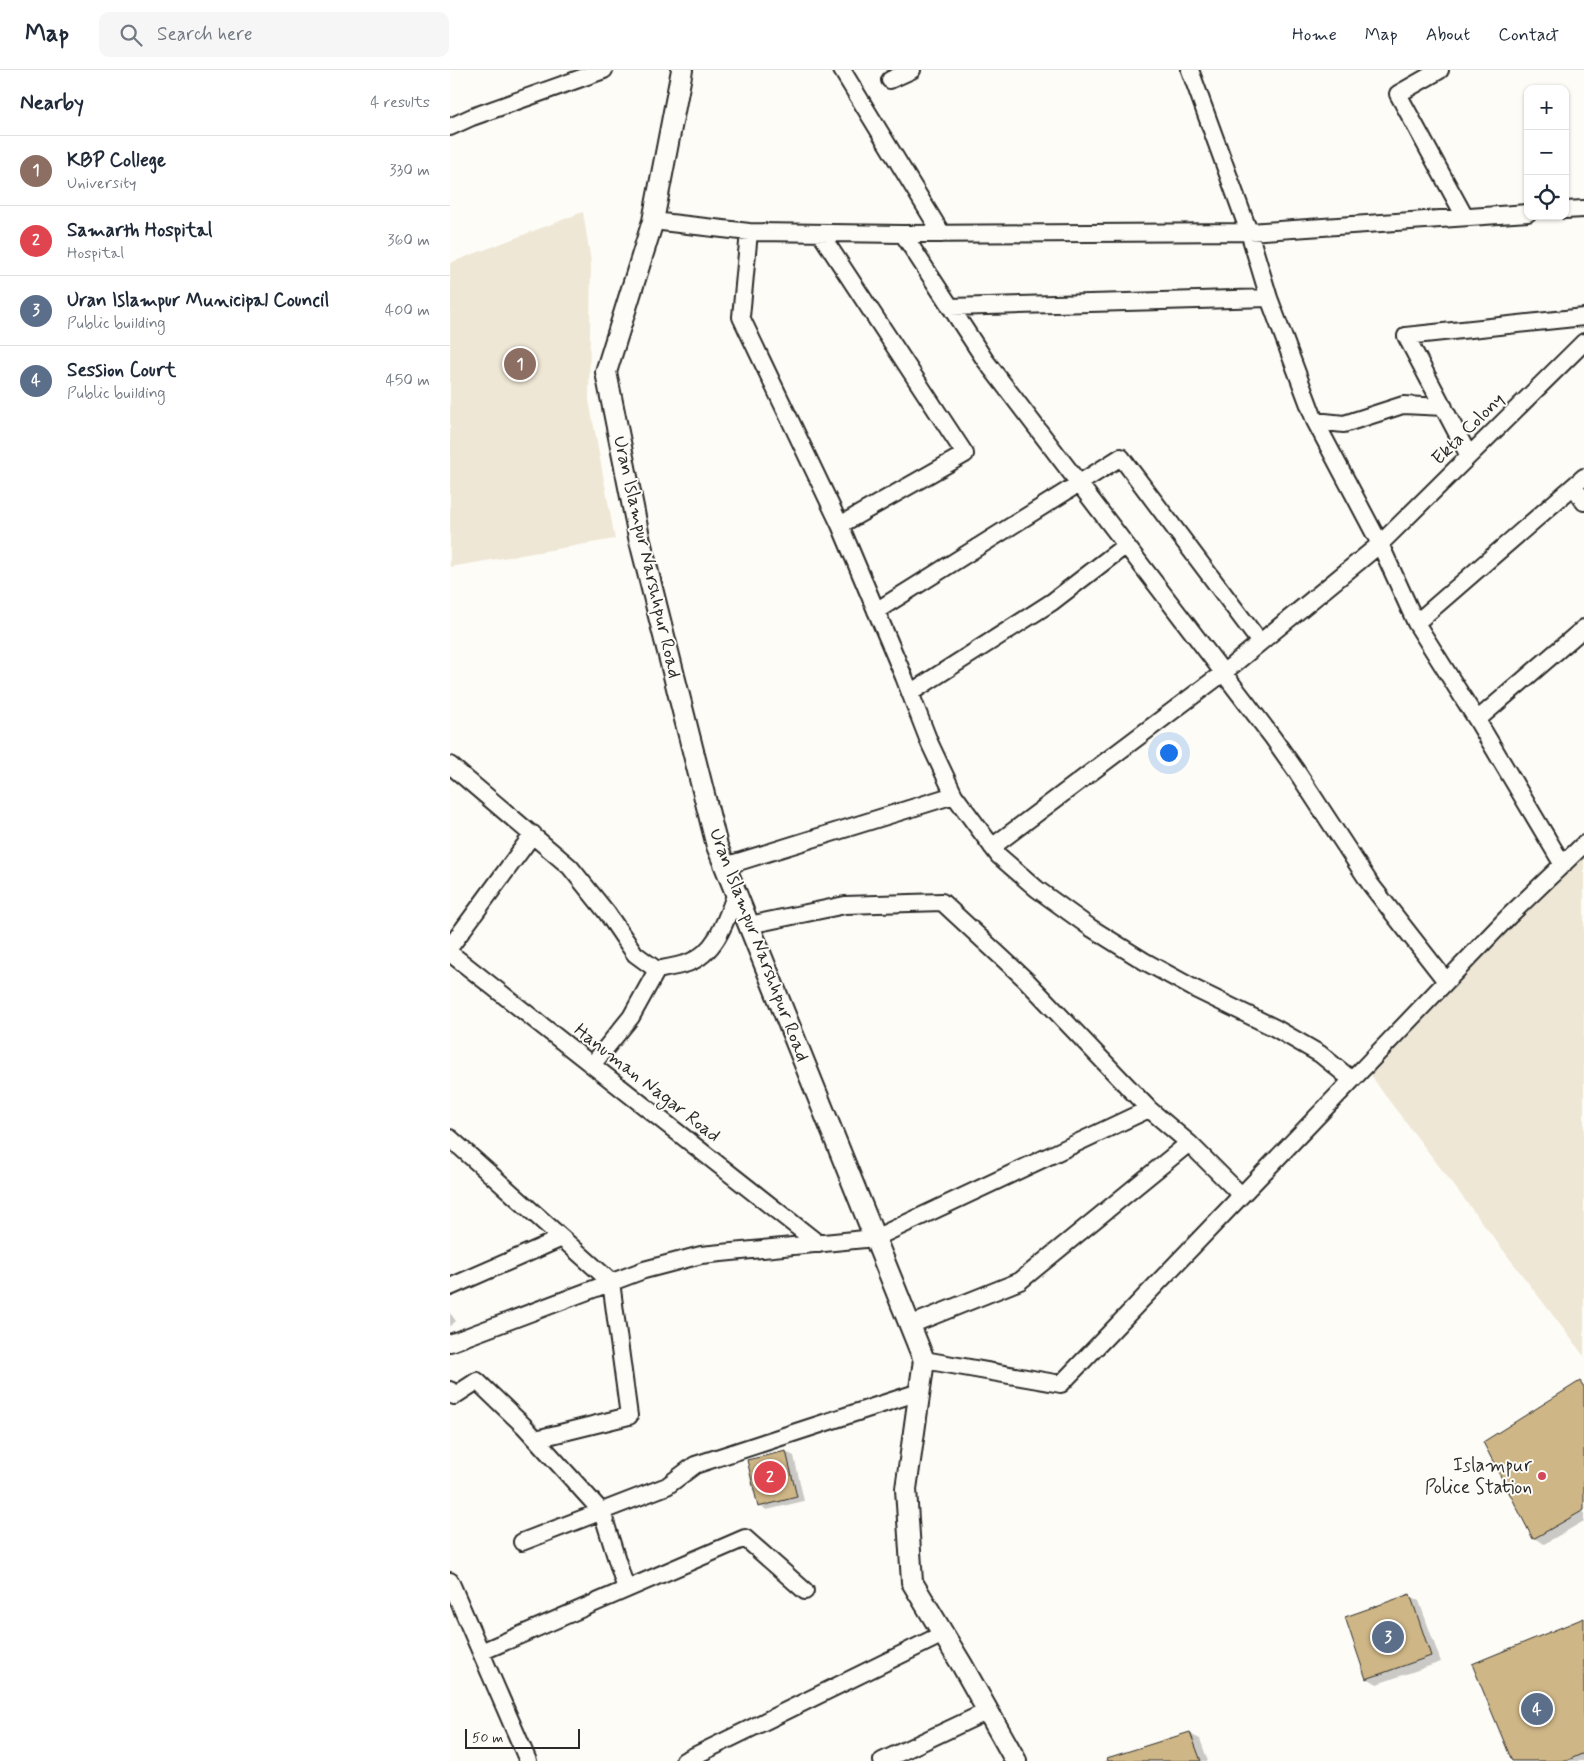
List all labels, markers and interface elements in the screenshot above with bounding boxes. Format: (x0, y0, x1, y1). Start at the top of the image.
search box (99, 12, 449, 57)
text: Map (25, 19, 69, 50)
icon: search (117, 21, 145, 49)
text: Search here (157, 22, 253, 47)
text: Home (1292, 23, 1337, 47)
text: Map (1365, 23, 1398, 47)
text: About (1426, 23, 1470, 47)
text: Contact (1498, 23, 1559, 47)
map controls (1524, 85, 1569, 220)
button: + (1524, 85, 1569, 130)
text: Nearby (20, 89, 84, 117)
text: 4 results (370, 92, 430, 113)
button: − (1524, 130, 1569, 175)
text: KBP College (67, 148, 166, 173)
text: 1 (32, 160, 40, 181)
text: 330 m (389, 160, 430, 181)
text: University (67, 173, 137, 194)
button: locate (1524, 175, 1569, 220)
text: Samarth Hospital (67, 218, 213, 243)
text: 2 (32, 230, 40, 251)
text: 360 m (387, 230, 430, 251)
text: Hospital (67, 243, 124, 264)
text: Uran Islampur Municipal Council (67, 288, 329, 313)
text: 3 (32, 300, 40, 321)
text: 400 m (385, 300, 430, 321)
text: Public building (67, 313, 166, 334)
pin: 1 (504, 345, 536, 383)
text: Session Court (67, 358, 176, 383)
text: 4 (31, 370, 41, 391)
text: 450 m (385, 370, 430, 391)
text: Public building (67, 383, 166, 404)
street label: Ekta Colony (1426, 387, 1510, 471)
street label: Uran Islampur Narshhpur Road (607, 433, 687, 681)
your location (1156, 740, 1182, 766)
street label: Uran Islampur Narshhpur Road (703, 825, 815, 1065)
street label: Hanuman Nagar Road (567, 1018, 725, 1150)
place label: Islampur Police Station (1425, 1453, 1532, 1500)
pin: 2 (754, 1458, 786, 1496)
marker: Islampur Police Station (1536, 1470, 1548, 1482)
pin: 3 (1372, 1618, 1404, 1656)
pin: 4 (1521, 1690, 1553, 1728)
scale bar (465, 1726, 580, 1749)
text: 50 m (472, 1729, 503, 1747)

